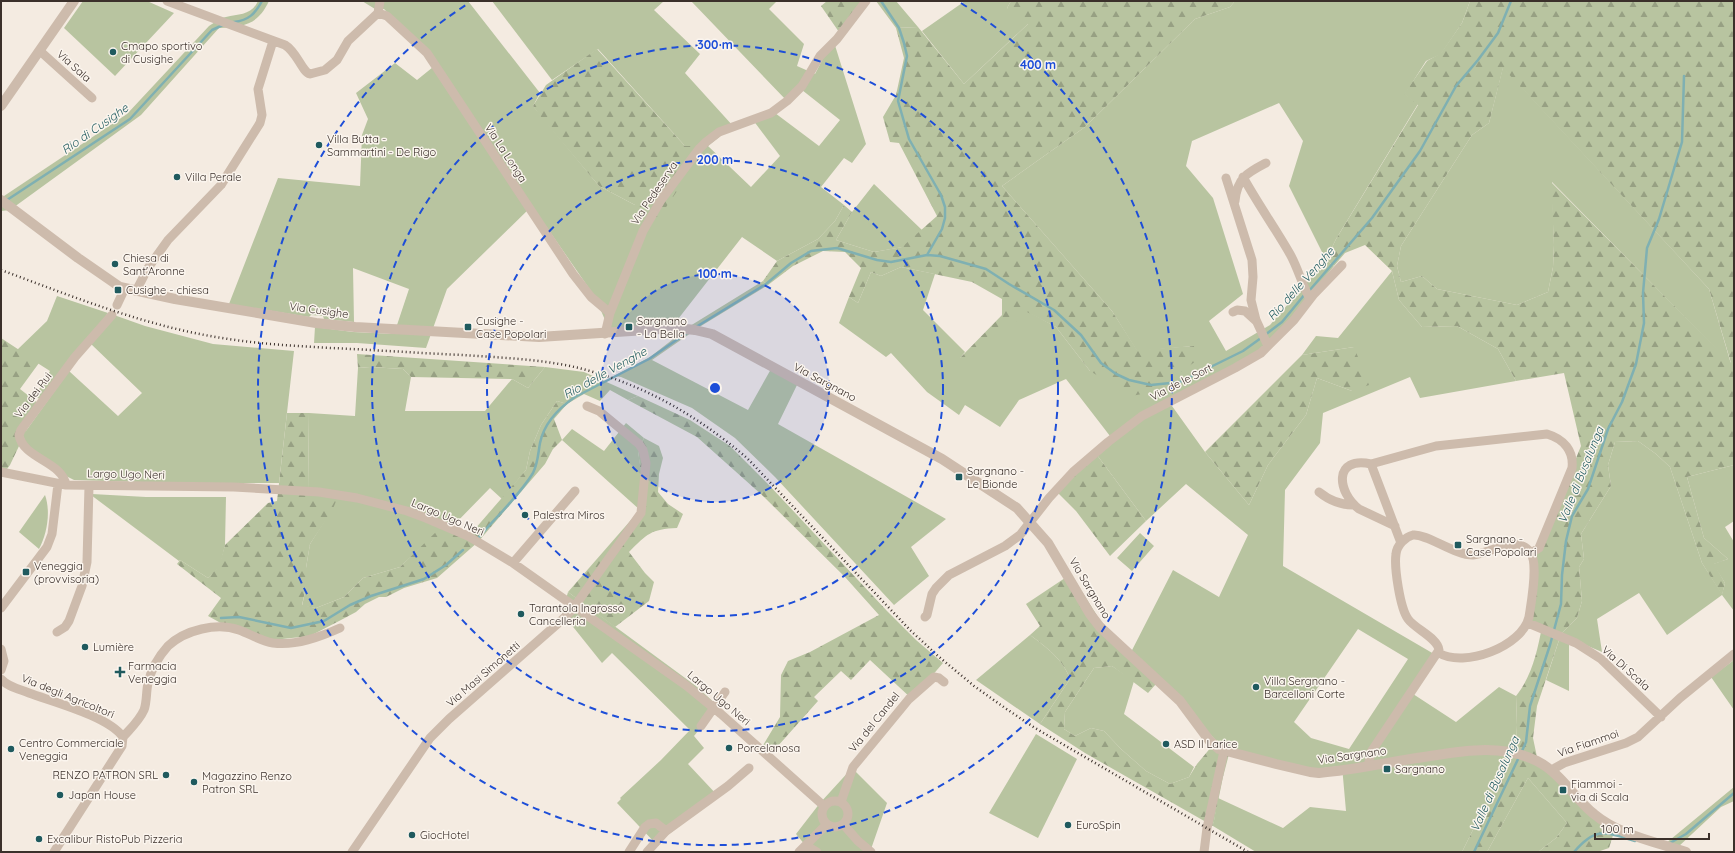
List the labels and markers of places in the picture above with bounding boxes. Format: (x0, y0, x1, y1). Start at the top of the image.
place label: Cmapo sportivo di Cusighe (121, 39, 203, 66)
marker: Cmapo sportivo di Cusighe (108, 47, 118, 57)
place label: Villa Butta - Sammartini - De Rigo (327, 132, 436, 159)
marker: Villa Butta - Sammartini - De Rigo (314, 140, 324, 150)
place label: Villa Perale (185, 170, 241, 184)
marker: Villa Perale (172, 172, 182, 182)
place label: Chiesa di Sant'Aronne (123, 251, 185, 278)
marker: Chiesa di Sant'Aronne (110, 259, 120, 269)
place label: Cusighe - chiesa (126, 283, 209, 297)
marker: Cusighe - chiesa (113, 285, 123, 295)
place label: Cusighe - Case Popolari (476, 314, 546, 341)
place label: Sargnano - La Bella (637, 314, 687, 341)
marker: Cusighe - Case Popolari (463, 322, 473, 332)
marker: Sargnano - La Bella (624, 322, 634, 332)
centre of rings (708, 381, 722, 395)
place label: Sargnano - Le Bionde (967, 464, 1024, 491)
marker: Sargnano - Le Bionde (954, 472, 964, 482)
place label: Palestra Miros (533, 508, 605, 522)
marker: Palestra Miros (520, 510, 530, 520)
place label: Sargnano - Case Popolari (1466, 532, 1536, 559)
marker: Sargnano - Case Popolari (1453, 540, 1463, 550)
place label: Veneggia (provvisoria) (34, 559, 99, 586)
marker: Veneggia (provvisoria) (21, 567, 31, 577)
place label: Tarantola Ingrosso Cancelleria (529, 601, 625, 628)
marker: Tarantola Ingrosso Cancelleria (516, 609, 526, 619)
place label: Lumière (93, 640, 134, 654)
marker: Lumière (80, 642, 90, 652)
place label: Farmacia Veneggia (128, 659, 177, 686)
marker: Farmacia Veneggia (115, 667, 125, 677)
place label: Villa Sergnano - Barcelloni Corte (1264, 674, 1345, 701)
marker: Villa Sergnano - Barcelloni Corte (1251, 682, 1261, 692)
place label: Centro Commerciale Veneggia (19, 736, 124, 763)
place label: ASD Il Larice (1174, 737, 1238, 751)
marker: ASD Il Larice (1161, 739, 1171, 749)
place label: Porcelanosa (737, 741, 800, 755)
marker: Porcelanosa (724, 743, 734, 753)
marker: Centro Commerciale Veneggia (6, 744, 16, 754)
place label: Sargnano (1395, 762, 1445, 776)
marker: Sargnano (1382, 764, 1392, 774)
place label: RENZO PATRON SRL (52, 768, 158, 782)
place label: Magazzino Renzo Patron SRL (202, 769, 292, 796)
marker: RENZO PATRON SRL (161, 770, 171, 780)
marker: Magazzino Renzo Patron SRL (189, 777, 199, 787)
place label: Fiammoi - via di Scala (1571, 777, 1629, 804)
marker: Fiammoi - via di Scala (1558, 785, 1568, 795)
place label: Japan House (68, 788, 136, 802)
marker: Japan House (55, 790, 65, 800)
place label: EuroSpin (1076, 818, 1121, 832)
marker: EuroSpin (1063, 820, 1073, 830)
place label: GiocHotel (420, 828, 469, 842)
marker: GiocHotel (407, 830, 417, 840)
place label: Excalibur RistoPub Pizzeria (47, 832, 182, 846)
marker: Excalibur RistoPub Pizzeria (34, 834, 44, 844)

